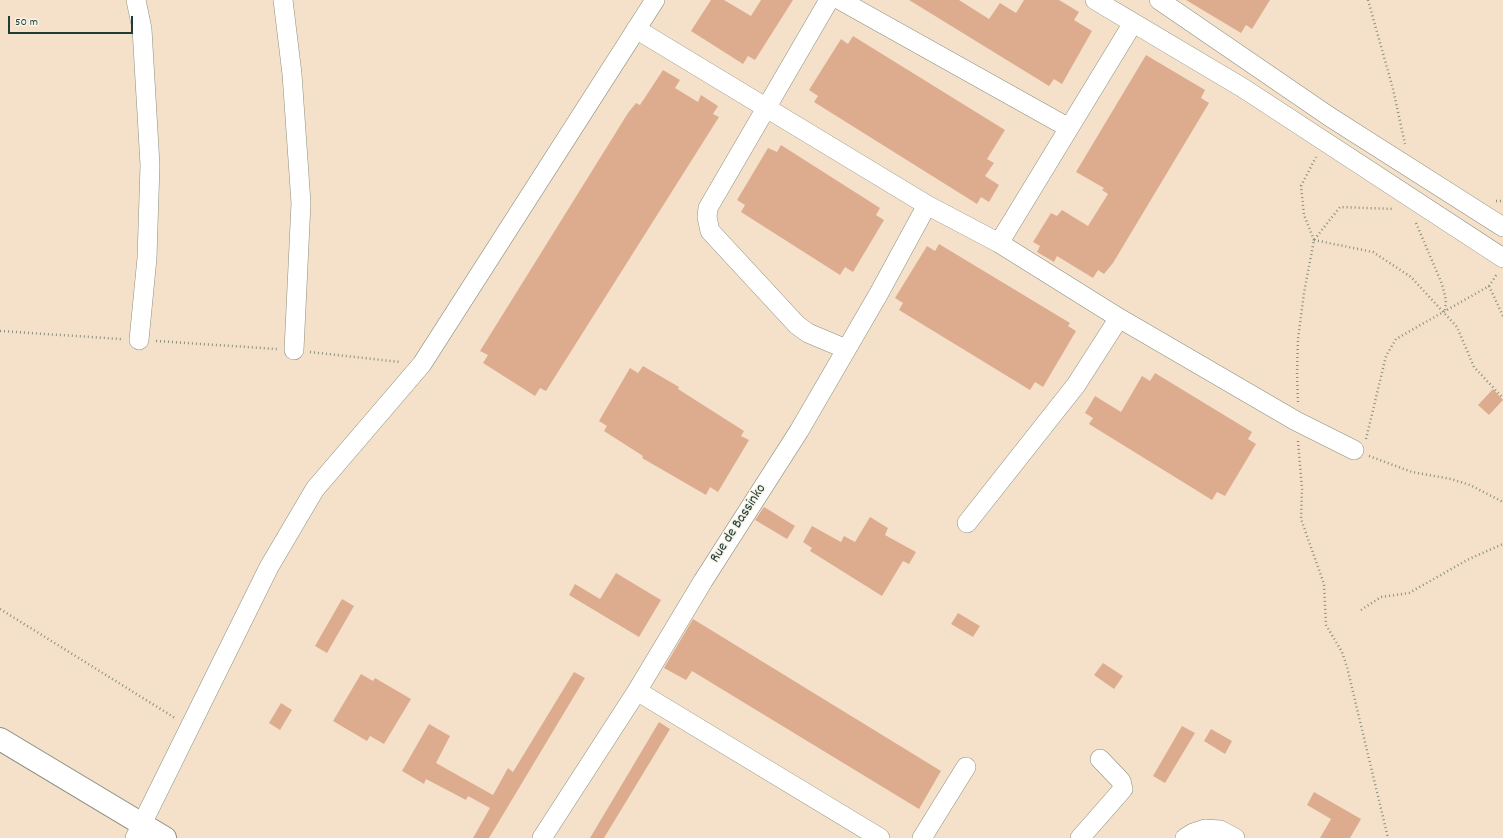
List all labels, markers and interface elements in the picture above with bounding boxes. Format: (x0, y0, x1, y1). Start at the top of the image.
scale bar (10, 8, 135, 34)
text: 50 m (15, 14, 38, 31)
street label: Rue de Bassinko (707, 481, 771, 567)

